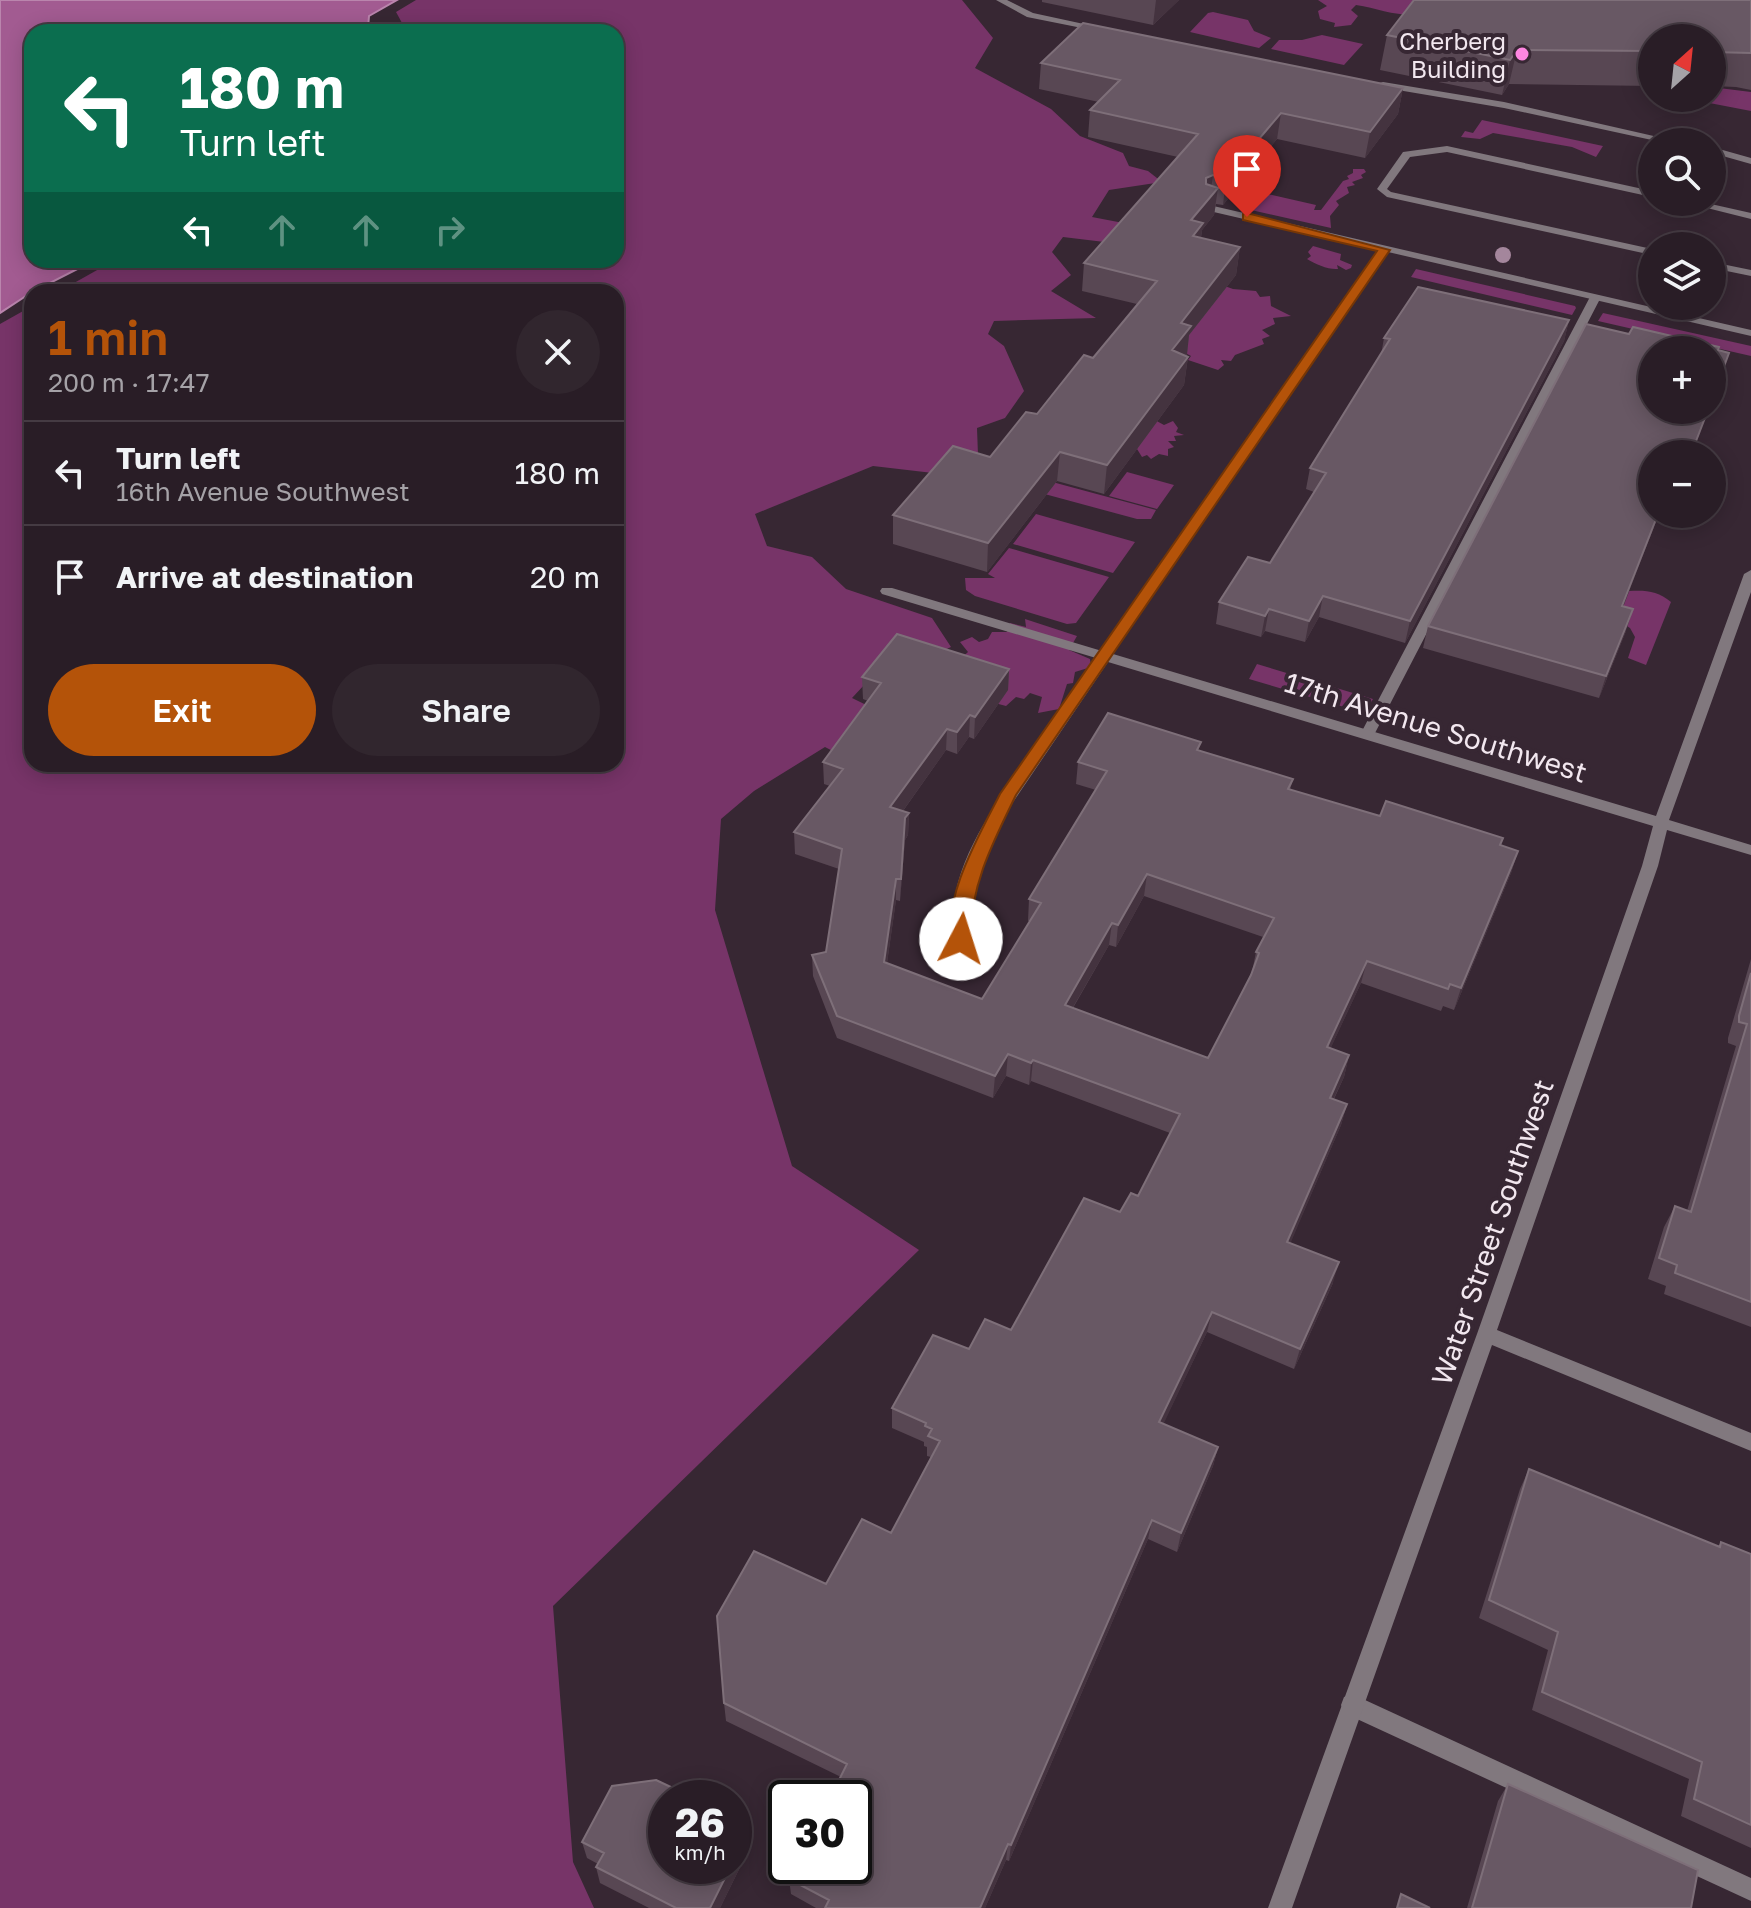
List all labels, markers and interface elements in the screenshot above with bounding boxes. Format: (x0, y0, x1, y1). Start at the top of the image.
north arrow (1638, 24, 1726, 112)
map controls (1638, 24, 1726, 528)
place label: Cherberg Building (1399, 26, 1506, 83)
marker: Cherberg Building (1513, 45, 1531, 63)
text: 180 m (180, 53, 344, 120)
icon: left (48, 56, 152, 160)
text: Turn left (180, 121, 326, 164)
button: search (1638, 128, 1726, 216)
pin (1213, 135, 1281, 217)
icon: arrive (1225, 147, 1269, 191)
icon: left (176, 208, 220, 252)
icon: ahead (260, 208, 304, 252)
icon: ahead (344, 208, 388, 252)
icon: right (428, 208, 472, 252)
button: layers (1638, 232, 1726, 320)
text: 1 min (48, 308, 168, 366)
button: close (516, 310, 600, 394)
button: + (1638, 336, 1726, 424)
text: 200 m · 17:47 (48, 367, 209, 398)
text: Turn left (116, 440, 241, 476)
button: − (1638, 440, 1726, 528)
icon: left (48, 451, 92, 495)
text: 180 m (515, 455, 600, 491)
text: 16th Avenue Southwest (116, 476, 410, 507)
icon: arrive (48, 555, 92, 599)
text: Arrive at destination (116, 559, 413, 595)
text: 20 m (530, 559, 600, 595)
button: Exit (48, 664, 316, 756)
button: Share (332, 664, 600, 756)
street label: 17th Avenue Southwest (1281, 665, 1591, 789)
position arrow (919, 897, 1003, 981)
street label: Water Street Southwest (1424, 1075, 1560, 1389)
speed limit sign: 30 (768, 1780, 872, 1884)
text: 26 (675, 1798, 725, 1846)
text: km/h (675, 1840, 725, 1864)

